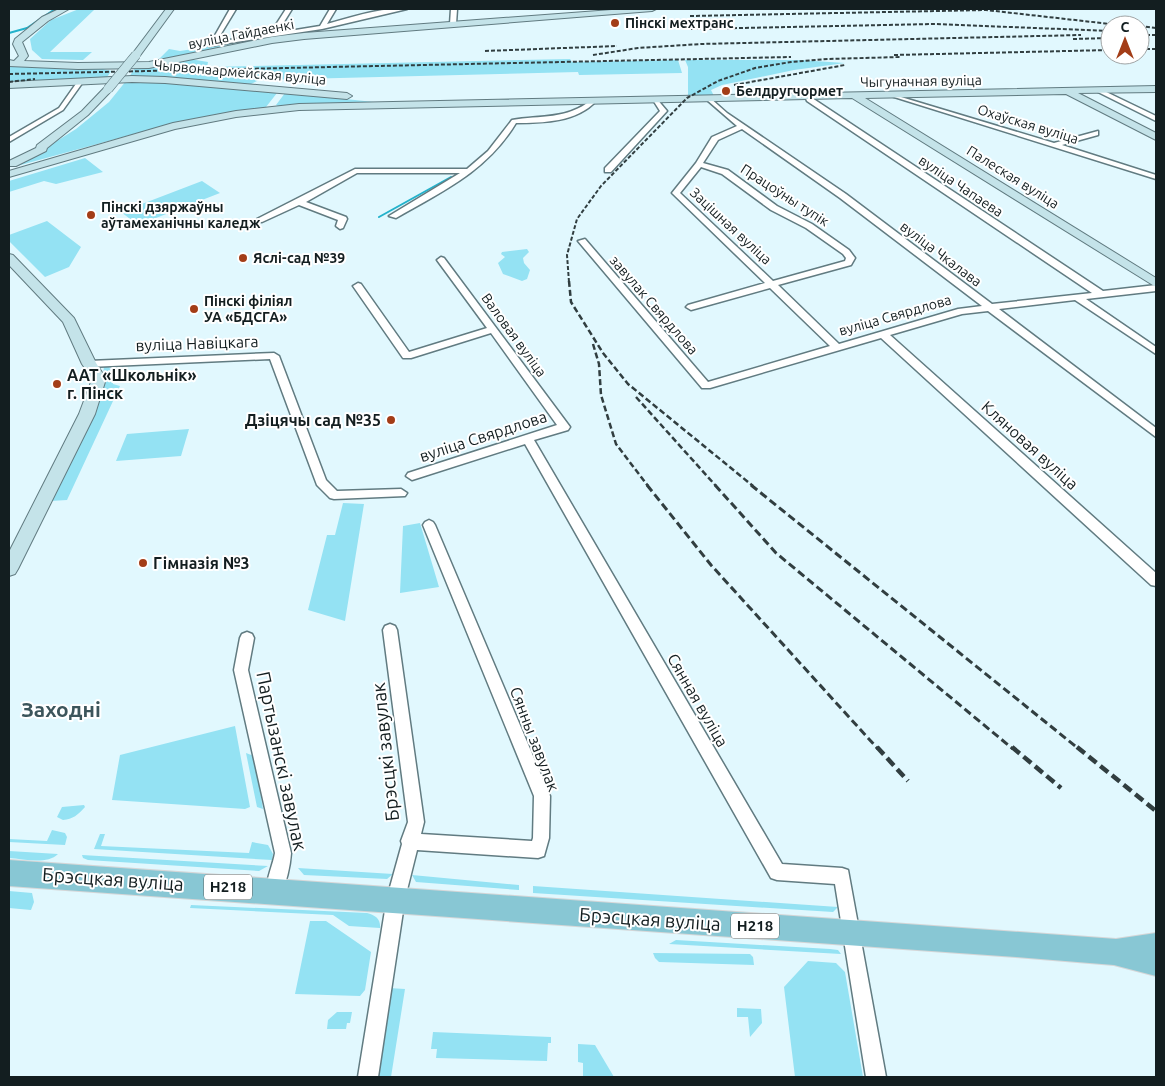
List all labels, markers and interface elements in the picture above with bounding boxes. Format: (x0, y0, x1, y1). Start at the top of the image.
place label: Пінскі мехтранс (625, 15, 734, 31)
north arrow (1100, 15, 1150, 65)
street label: вуліца Гайдаенкі (187, 16, 295, 52)
marker: Пінскі мехтранс (609, 17, 621, 29)
text: С (1121, 19, 1130, 35)
street label: Чырвонаармейская вуліца (153, 56, 327, 88)
street label: Чыгуначная вуліца (860, 72, 982, 90)
place label: Белдругчормет (736, 83, 843, 99)
marker: Белдругчормет (720, 85, 732, 97)
street label: Охаўская вуліца (976, 101, 1080, 147)
street label: Палеская вуліца (964, 142, 1062, 212)
street label: вуліца Чапаева (916, 152, 1006, 220)
street label: Працоўны тупік (738, 161, 832, 229)
street label: Зацішная вуліца (687, 184, 775, 268)
place label: Пінскі дзяржаўны аўтамеханічны каледж (101, 199, 261, 231)
marker: Пінскі дзяржаўны аўтамеханічны каледж (85, 209, 97, 221)
street label: вуліца Чкалава (897, 218, 985, 290)
place label: Яслі-сад №39 (253, 250, 345, 266)
marker: Яслі-сад №39 (237, 252, 249, 264)
street label: завулак Свярдлова (607, 252, 701, 358)
street label: Валовая вуліца (478, 290, 550, 380)
street label: вуліца Свярдлова (837, 291, 953, 339)
place label: Пінскі філіял УА «БДСГА» (204, 293, 292, 325)
marker: Пінскі філіял УА «БДСГА» (188, 303, 200, 315)
street label: вуліца Навіцкага (135, 332, 259, 354)
place label: ААТ «Школьнік» г. Пінск (67, 366, 196, 402)
marker: ААТ «Школьнік» г. Пінск (51, 378, 63, 390)
street label: Кляновая вуліца (978, 397, 1082, 493)
street label: вуліца Свярдлова (417, 407, 549, 465)
place label: Дзіцячы сад №35 (245, 411, 381, 429)
marker: Дзіцячы сад №35 (385, 414, 397, 426)
place label: Гімназія №3 (153, 554, 250, 572)
marker: Гімназія №3 (137, 557, 149, 569)
street label: Сянная вуліца (664, 650, 732, 750)
street label: Партызанскі завулак (252, 669, 312, 853)
street label: Брэсцкі завулак (367, 681, 403, 823)
street label: Сянны завулак (507, 684, 563, 794)
district label: Заходні (21, 697, 101, 721)
street label: Брэсцкая вуліца (41, 863, 185, 895)
road number: Н218 (204, 874, 252, 900)
street label: Брэсцкая вуліца (578, 903, 722, 935)
road number: Н218 (731, 914, 779, 938)

